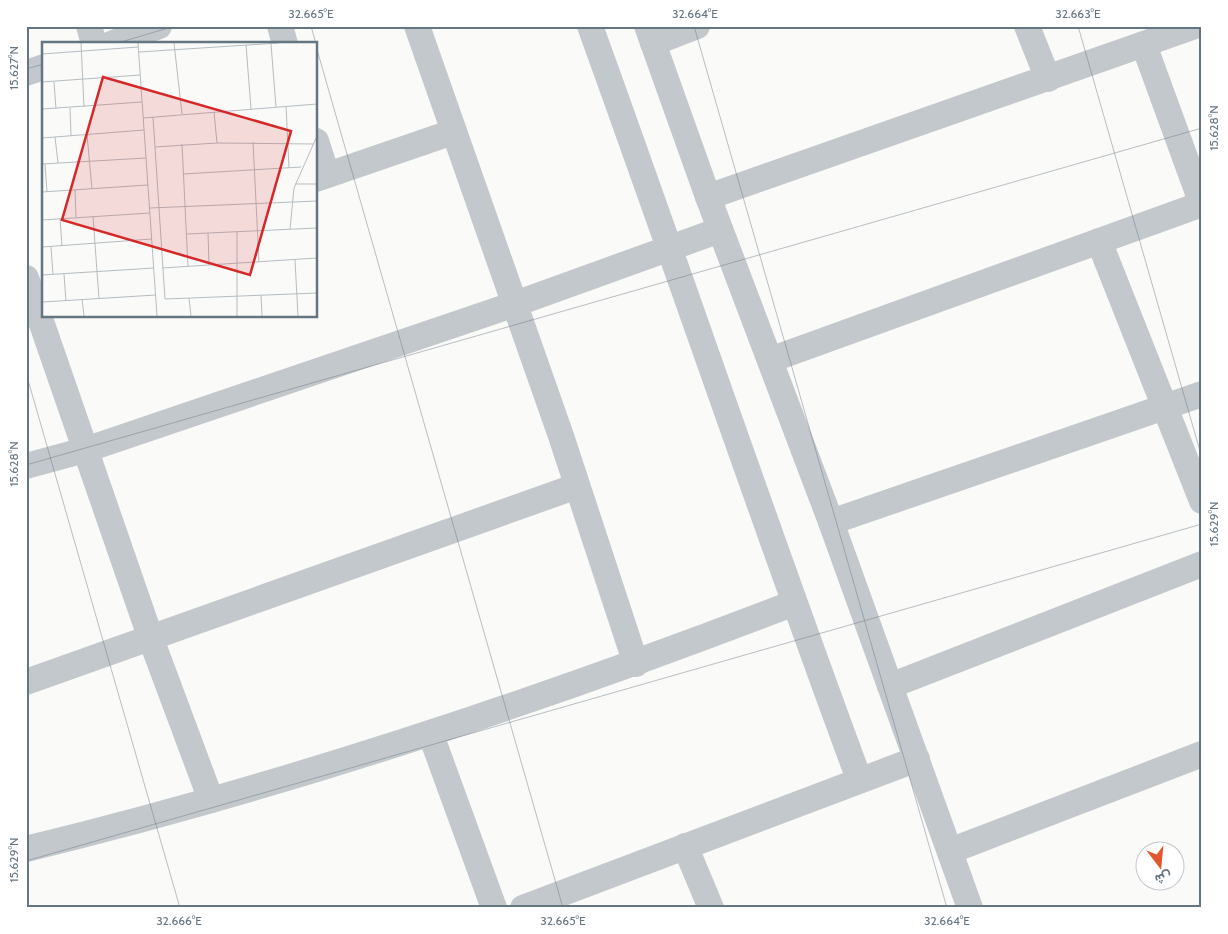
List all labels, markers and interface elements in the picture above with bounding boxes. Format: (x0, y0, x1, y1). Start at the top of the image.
text: 32.665°E (288, 6, 334, 21)
text: 32.664°E (672, 6, 718, 21)
text: 32.663°E (1055, 6, 1101, 21)
inset map (42, 42, 318, 318)
text: 15.627°N (6, 46, 21, 90)
text: 15.628°N (1206, 105, 1221, 151)
text: 15.628°N (6, 441, 21, 487)
text: 15.629°N (1206, 502, 1221, 546)
text: 15.629°N (6, 838, 21, 882)
north arrow (1136, 842, 1186, 892)
text: ش (1153, 868, 1174, 890)
text: 32.666°E (156, 913, 202, 928)
text: 32.665°E (540, 913, 586, 928)
text: 32.664°E (924, 913, 970, 928)

